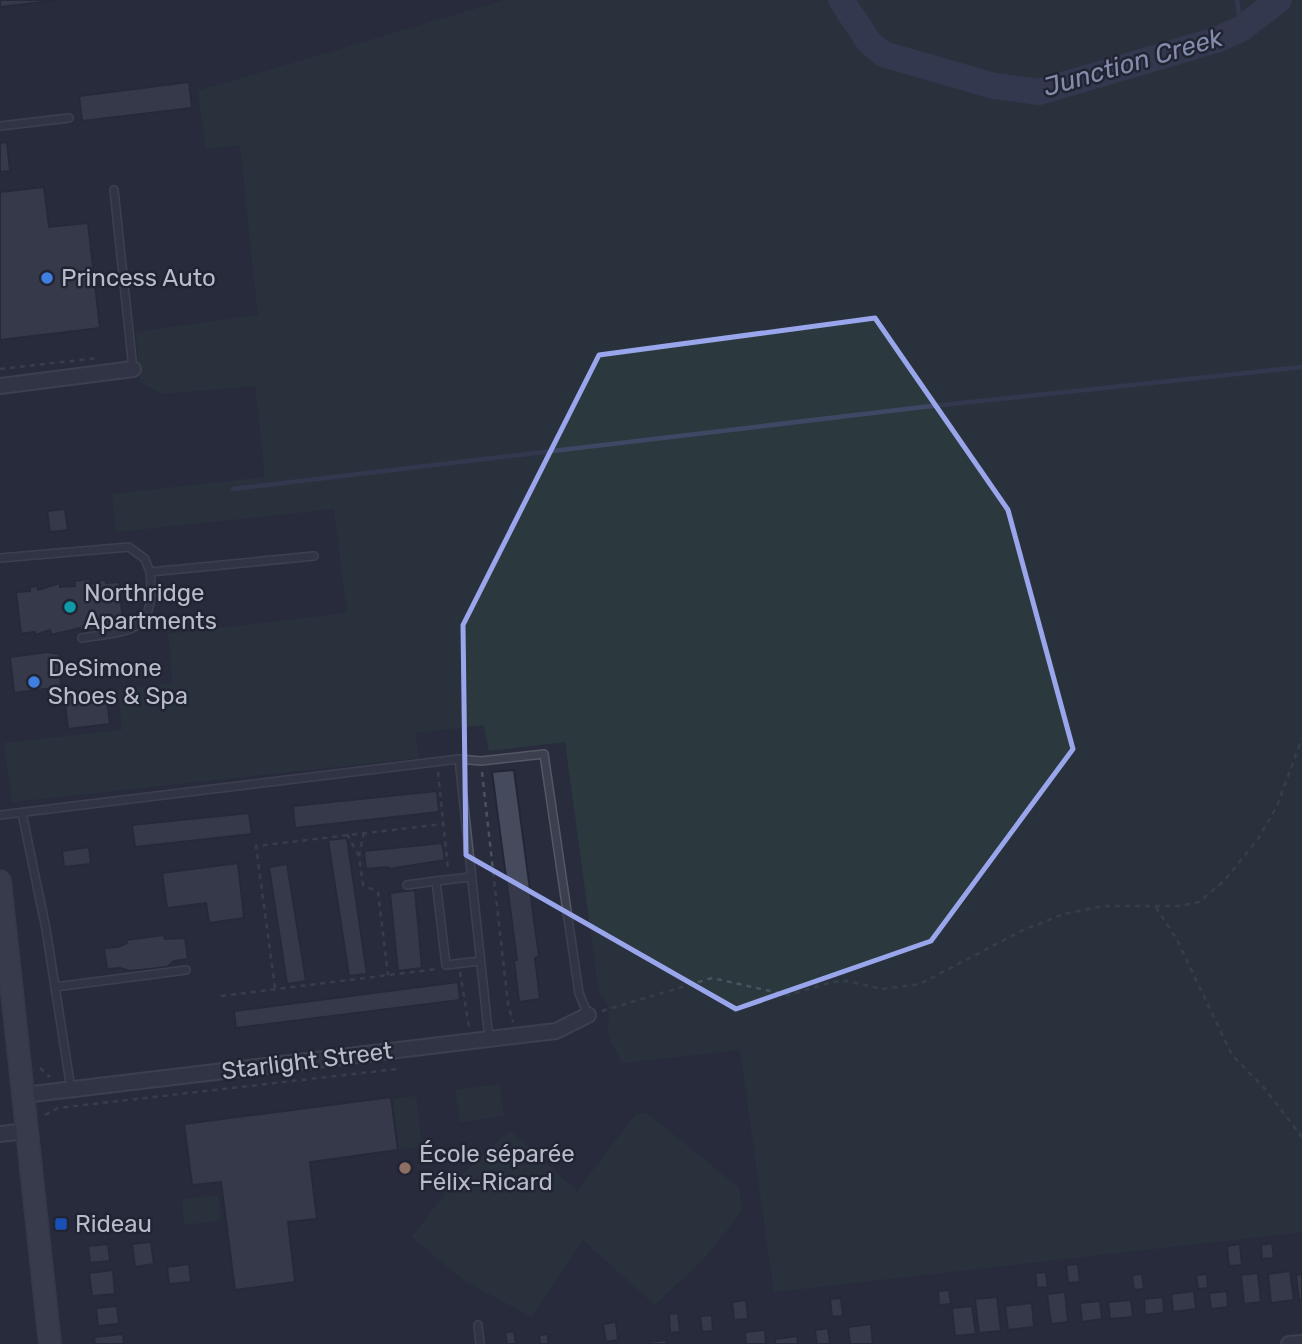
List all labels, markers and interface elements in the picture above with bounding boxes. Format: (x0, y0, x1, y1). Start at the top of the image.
water label: Junction Creek (1040, 22, 1227, 103)
place label: Princess Auto (61, 264, 216, 292)
marker: Princess Auto (39, 270, 55, 286)
place label: Northridge Apartments (84, 579, 217, 635)
marker: Northridge Apartments (62, 599, 78, 615)
place label: DeSimone Shoes & Spa (48, 654, 188, 710)
marker: DeSimone Shoes & Spa (26, 674, 42, 690)
street label: Starlight Street (220, 1037, 394, 1085)
place label: École séparée Félix-Ricard (419, 1140, 575, 1196)
marker: École séparée Félix-Ricard (397, 1160, 413, 1176)
place label: Rideau (75, 1210, 152, 1238)
marker: Rideau (53, 1216, 69, 1232)

